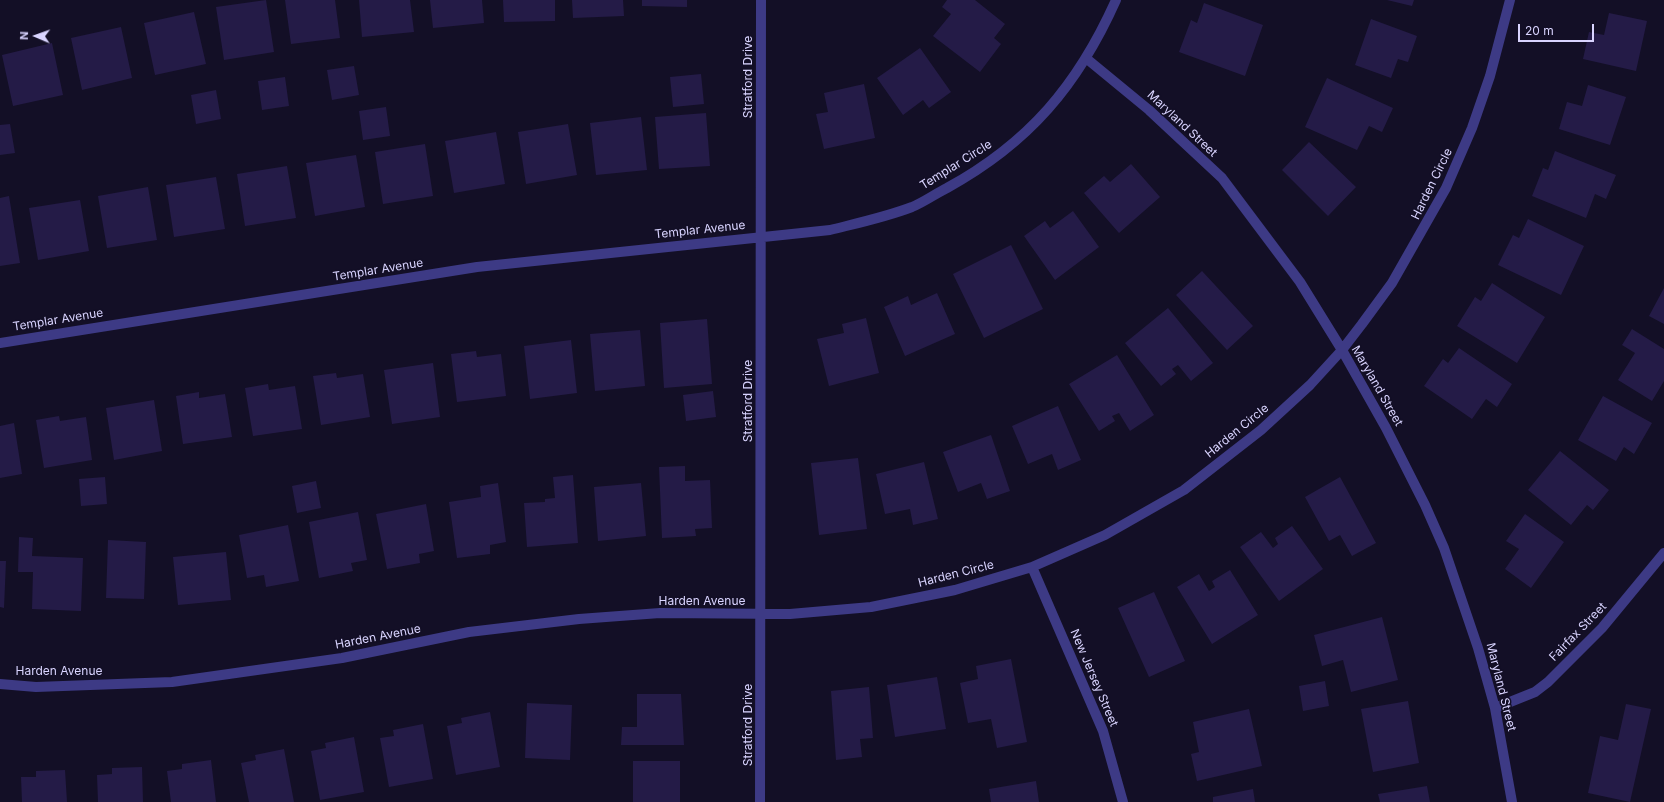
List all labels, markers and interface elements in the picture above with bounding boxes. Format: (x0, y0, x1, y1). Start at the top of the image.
north arrow (16, 16, 56, 56)
scale bar (1520, 16, 1596, 42)
text: 20 m (1525, 23, 1554, 38)
text: N (17, 31, 31, 40)
street label: Stratford Drive (741, 36, 755, 118)
street label: Maryland Street (1144, 88, 1220, 160)
street label: Templar Circle (917, 137, 995, 193)
street label: Harden Circle (1409, 146, 1455, 222)
street label: Templar Avenue (654, 218, 746, 242)
street label: Templar Avenue (332, 256, 424, 284)
street label: Templar Avenue (12, 306, 104, 334)
street label: Maryland Street (1348, 343, 1406, 429)
street label: Stratford Drive (741, 360, 755, 442)
street label: Harden Circle (1202, 401, 1272, 461)
street label: Harden Circle (917, 558, 995, 590)
street label: Harden Avenue (659, 594, 745, 608)
street label: Fairfax Street (1546, 600, 1610, 664)
street label: Harden Avenue (334, 622, 422, 652)
street label: New Jersey Street (1067, 627, 1121, 729)
street label: Maryland Street (1483, 641, 1519, 733)
street label: Harden Avenue (16, 664, 102, 678)
street label: Stratford Drive (741, 684, 755, 766)

